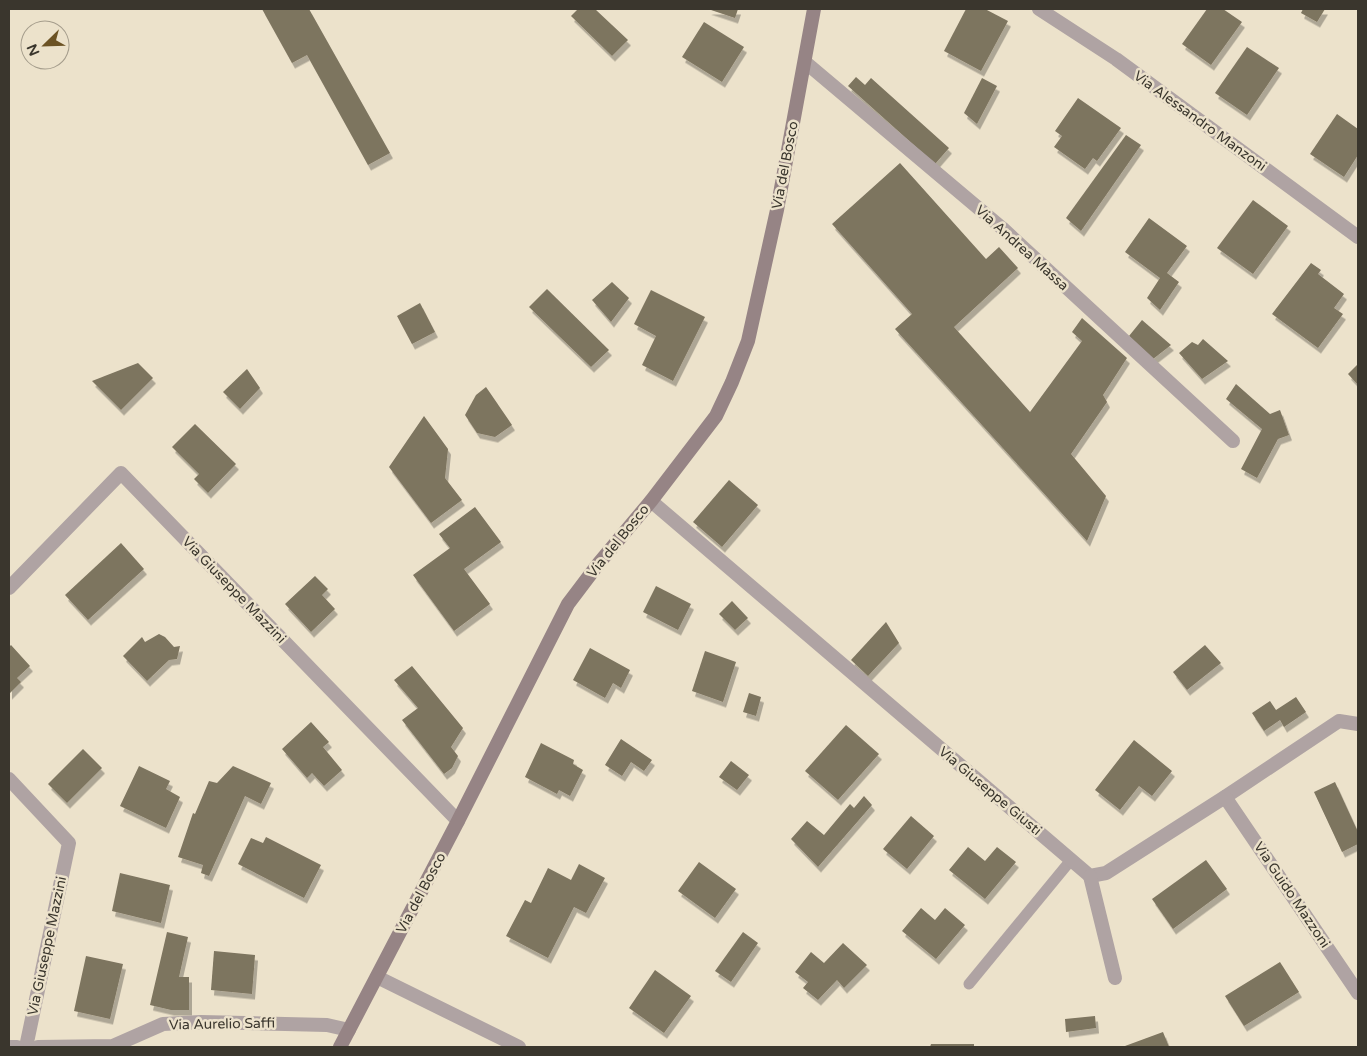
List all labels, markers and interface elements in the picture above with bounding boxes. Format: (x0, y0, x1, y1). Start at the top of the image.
north arrow (20, 20, 70, 70)
text: N (23, 41, 44, 58)
street label: Via Alessandro Manzoni (1130, 67, 1270, 175)
street label: Via del Bosco (768, 120, 802, 210)
street label: Via Andrea Massa (972, 202, 1072, 294)
street label: Via del Bosco (583, 501, 653, 581)
street label: Via Giuseppe Mazzini (179, 533, 289, 647)
street label: Via Giuseppe Giusti (935, 743, 1045, 839)
street label: Via Guido Mazzoni (1250, 839, 1334, 951)
street label: Via del Bosco (393, 850, 449, 936)
street label: Via Giuseppe Mazzini (24, 875, 70, 1017)
street label: Via Aurelio Saffi (169, 1015, 275, 1033)

